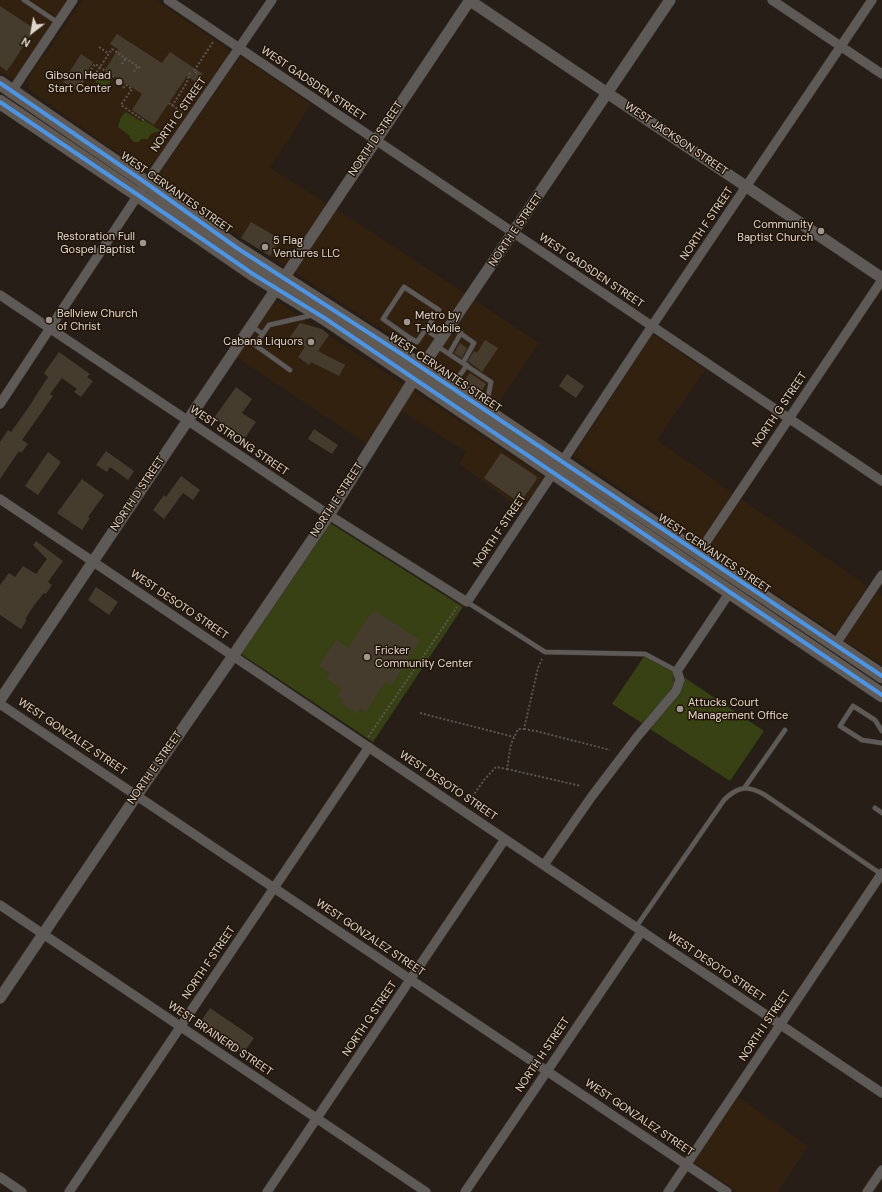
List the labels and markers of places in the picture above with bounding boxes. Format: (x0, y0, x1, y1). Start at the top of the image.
place label: Gibson Head Start Center (45, 69, 111, 95)
marker: Gibson Head Start Center (114, 77, 124, 87)
place label: Community Baptist Church (737, 218, 813, 244)
marker: Community Baptist Church (816, 226, 826, 236)
place label: Restoration Full Gospel Baptist (57, 230, 135, 256)
place label: 5 Flag Ventures LLC (273, 234, 340, 260)
marker: Restoration Full Gospel Baptist (138, 238, 148, 248)
marker: 5 Flag Ventures LLC (260, 242, 270, 252)
place label: Bellview Church of Christ (57, 307, 138, 333)
place label: Metro by T-Mobile (415, 309, 461, 335)
marker: Bellview Church of Christ (44, 315, 54, 325)
marker: Metro by T-Mobile (402, 317, 412, 327)
place label: Cabana Liquors (223, 335, 303, 349)
marker: Cabana Liquors (306, 337, 316, 347)
place label: Fricker Community Center (375, 644, 473, 670)
marker: Fricker Community Center (362, 652, 372, 662)
place label: Attucks Court Management Office (688, 696, 788, 722)
marker: Attucks Court Management Office (675, 704, 685, 714)

